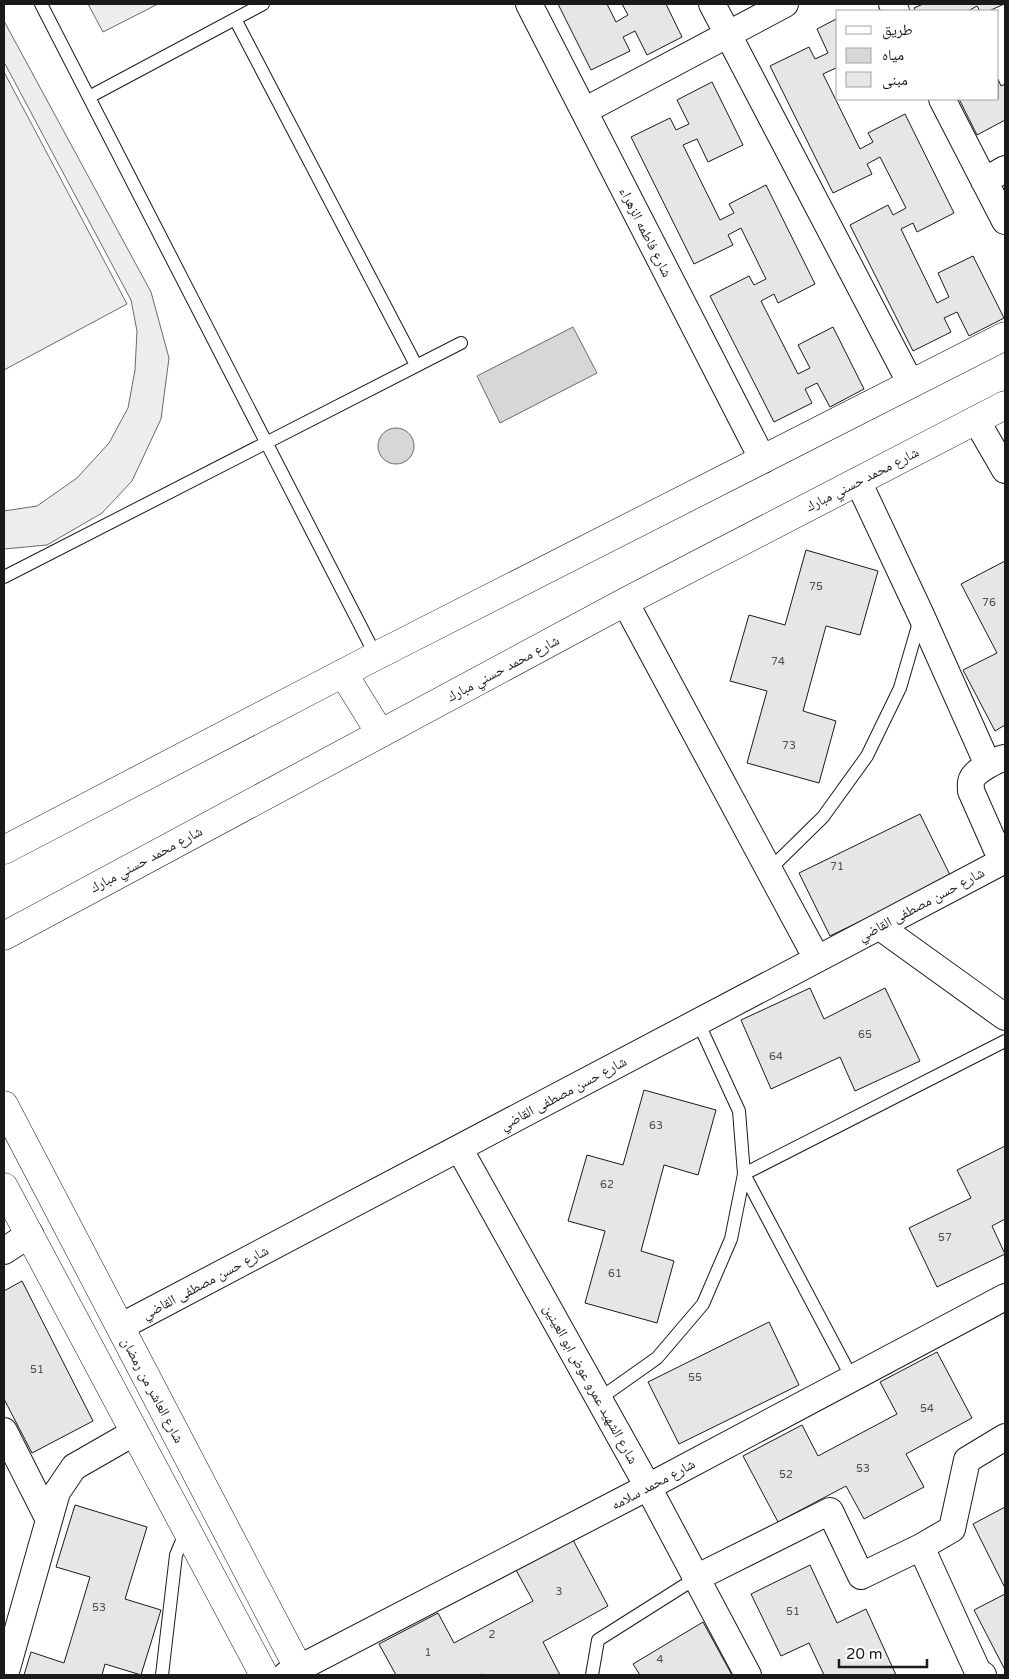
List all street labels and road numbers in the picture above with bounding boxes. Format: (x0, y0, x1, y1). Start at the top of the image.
street label: شارع فاطمه الزهراء (615, 184, 676, 281)
street label: شارع محمد حسني مبارك (803, 444, 923, 518)
street label: شارع محمد حسني مبارك (444, 632, 564, 707)
street label: شارع محمد حسني مبارك (87, 823, 207, 898)
street label: شارع حسن مصطفى القاضي (855, 864, 989, 947)
street label: شارع حسن مصطفى القاضي (497, 1053, 631, 1136)
street label: شارع حسن مصطفى القاضي (139, 1242, 273, 1325)
street label: شارع الشهيد عمرو عوض ابو العينين (539, 1302, 642, 1467)
street label: شارع العاشر من رمضان (117, 1335, 188, 1446)
street label: شارع محمد سلامه (608, 1455, 699, 1515)

